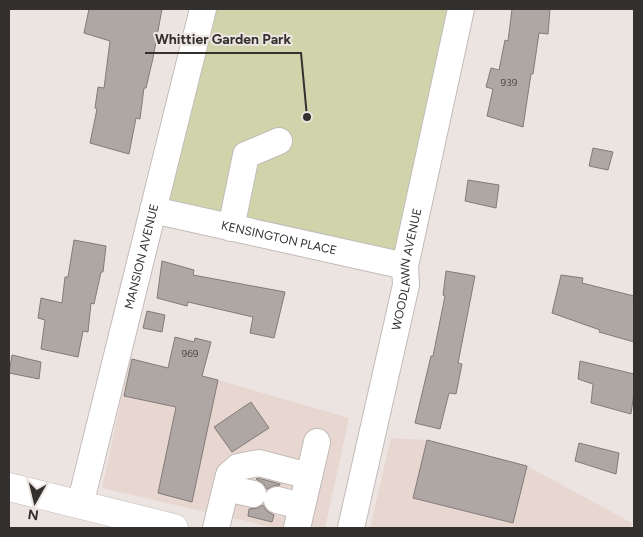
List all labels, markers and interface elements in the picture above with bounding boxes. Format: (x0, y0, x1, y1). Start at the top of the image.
callout: Whittier Garden Park (145, 24, 301, 53)
text: Whittier Garden Park (155, 31, 291, 48)
house number: 939 (501, 76, 518, 89)
street label: MANSION AVENUE (122, 203, 161, 310)
street label: WOODLAWN AVENUE (389, 207, 424, 332)
street label: KENSINGTON PLACE (220, 218, 338, 258)
house number: 969 (182, 347, 199, 360)
north arrow (10, 477, 60, 527)
text: N (27, 505, 40, 524)

